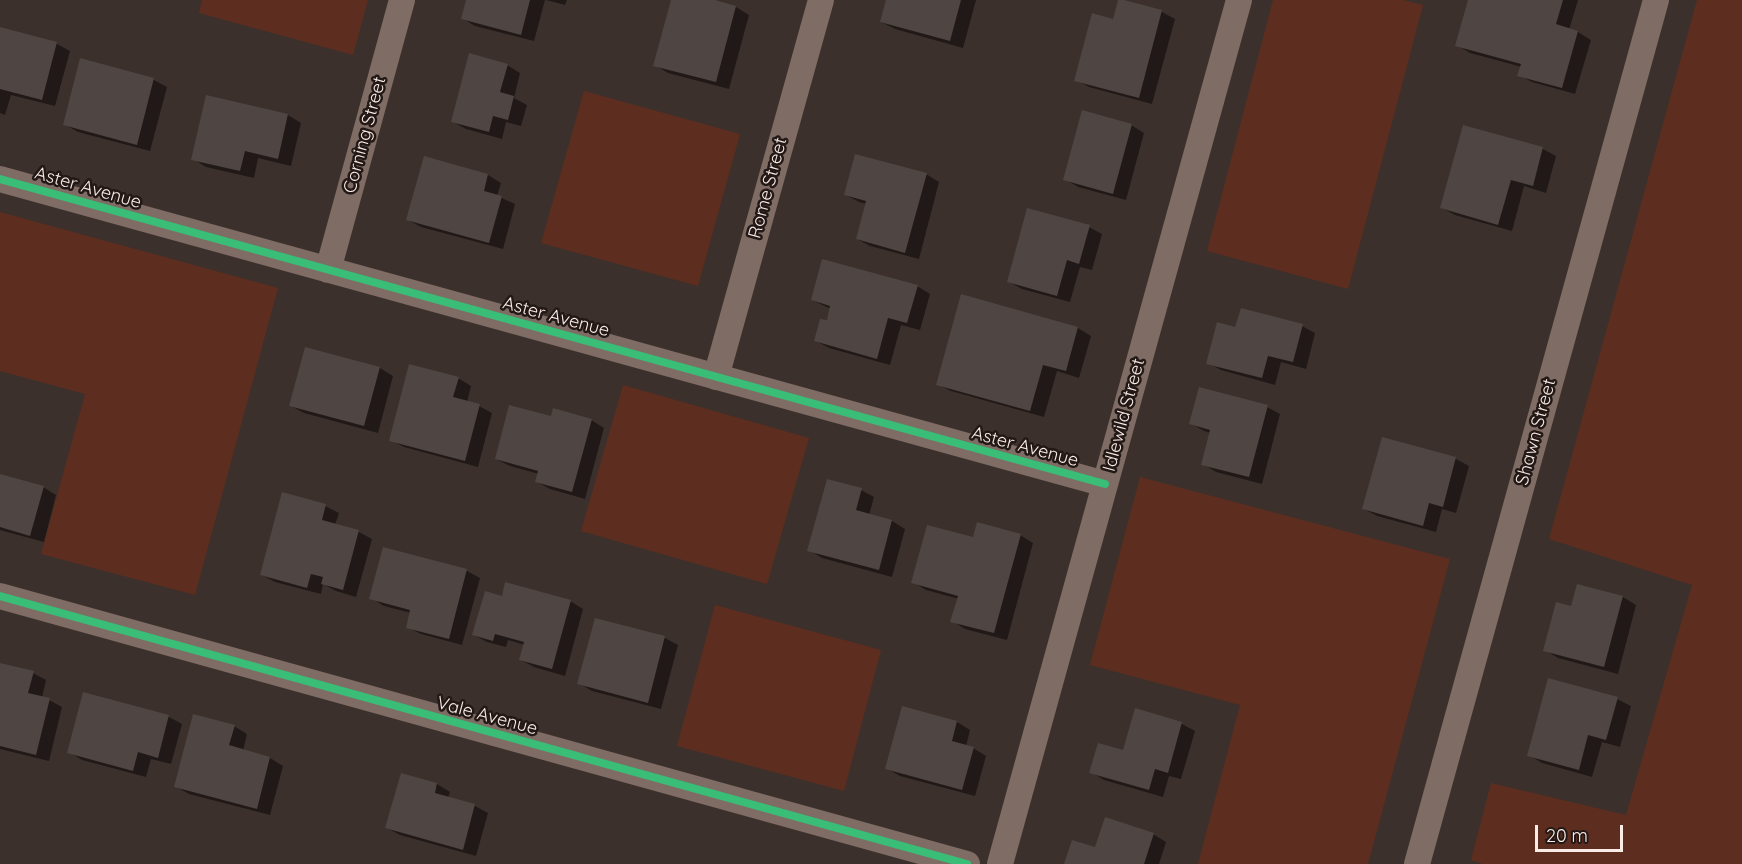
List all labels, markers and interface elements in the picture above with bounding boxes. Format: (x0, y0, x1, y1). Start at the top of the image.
street label: Corning Street (339, 74, 391, 196)
street label: Rome Street (744, 135, 792, 241)
street label: Aster Avenue (32, 163, 144, 213)
street label: Aster Avenue (500, 292, 612, 342)
street label: Idlewild Street (1099, 356, 1149, 474)
street label: Shawn Street (1511, 376, 1561, 488)
street label: Aster Avenue (969, 422, 1081, 472)
street label: Vale Avenue (434, 692, 540, 740)
scale bar (1538, 813, 1626, 851)
text: 20 m (1546, 824, 1588, 847)

